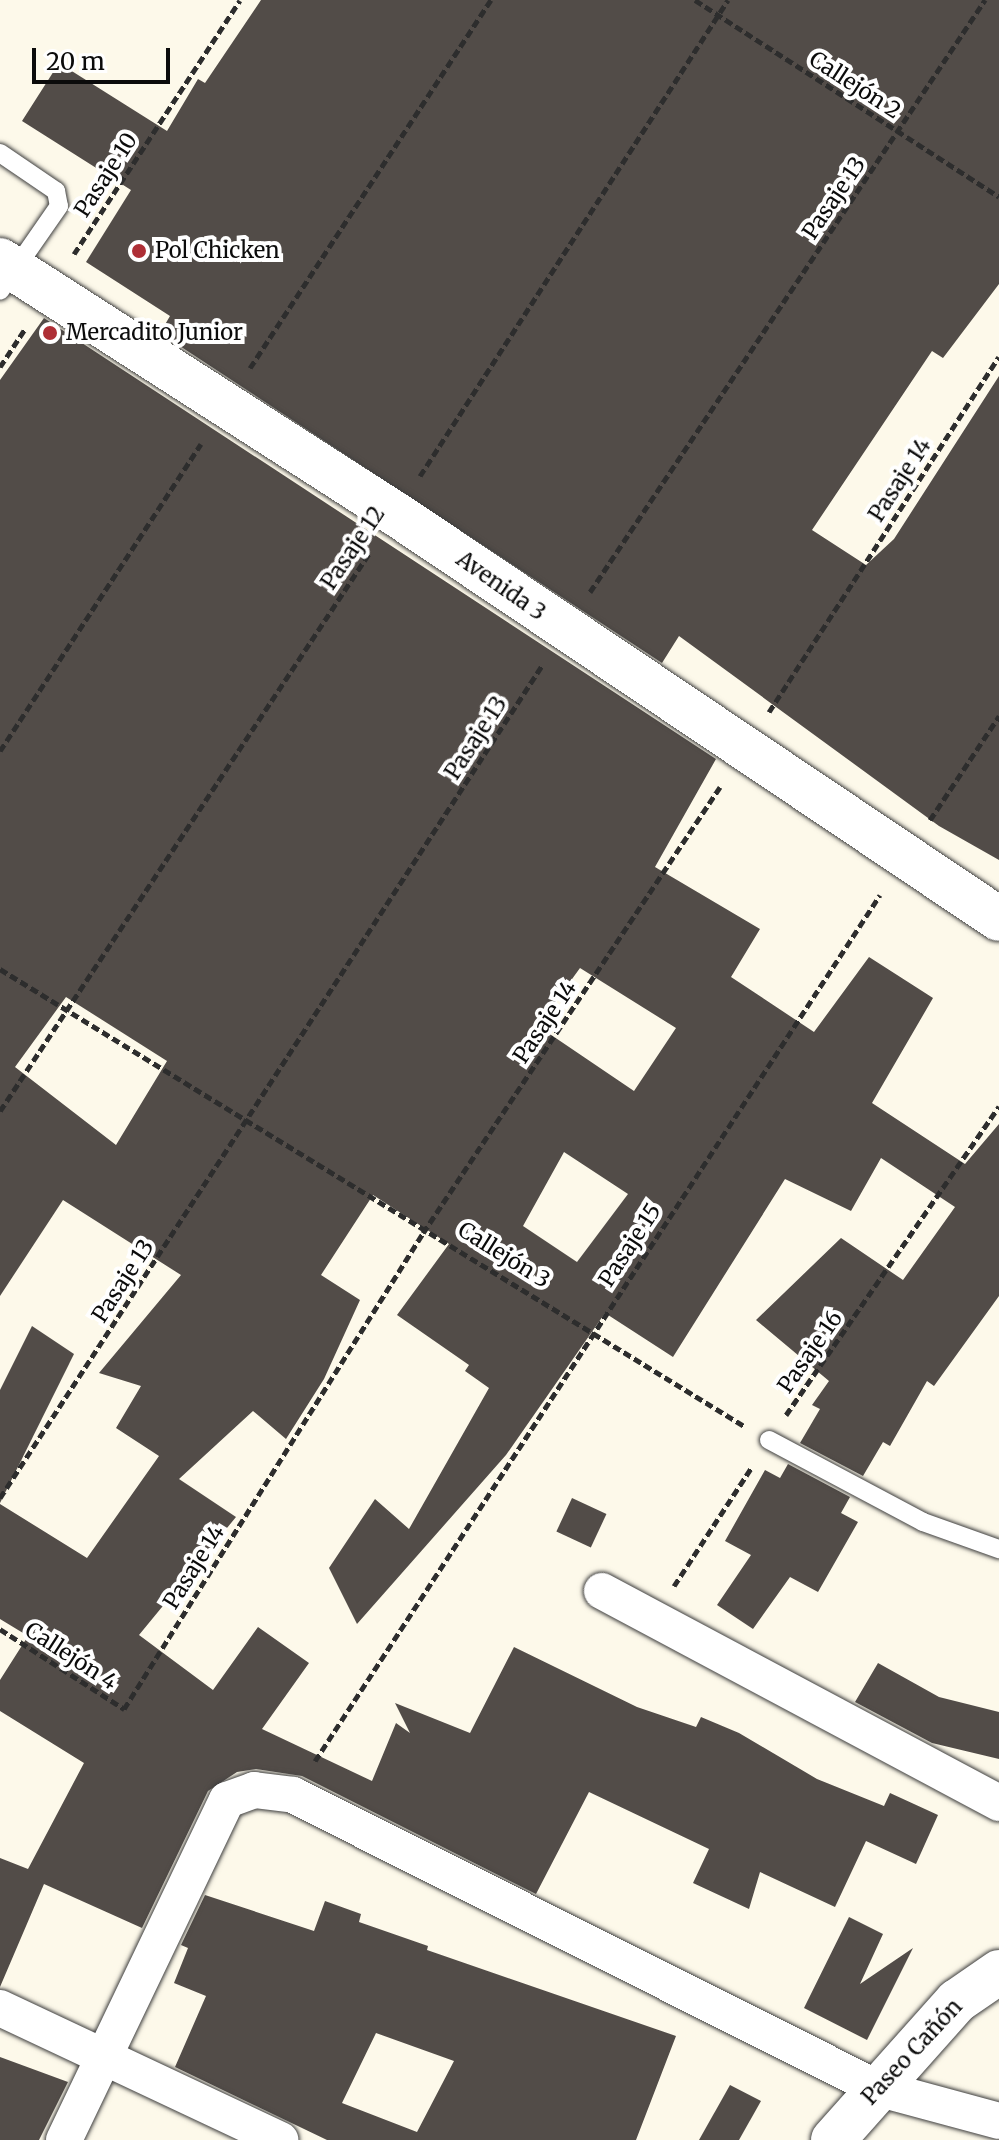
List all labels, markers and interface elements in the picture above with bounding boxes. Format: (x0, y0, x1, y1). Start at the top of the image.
scale bar (36, 32, 174, 82)
text: 20 m (46, 46, 105, 77)
street label: Callejón 2 (804, 46, 906, 124)
street label: Pasaje 10 (69, 128, 143, 222)
street label: Pasaje 13 (797, 152, 871, 244)
place label: Pol Chicken (155, 238, 280, 264)
marker: Pol Chicken (130, 242, 148, 260)
place label: Mercadito Junior (66, 320, 243, 346)
marker: Mercadito Junior (41, 324, 59, 342)
street label: Pasaje 14 (863, 433, 937, 527)
street label: Pasaje 12 (316, 501, 390, 595)
street label: Avenida 3 (451, 546, 551, 626)
street label: Pasaje 13 (439, 692, 513, 784)
street label: Pasaje 14 (508, 976, 582, 1068)
street label: Pasaje 15 (593, 1198, 667, 1292)
street label: Callejón 3 (453, 1216, 555, 1294)
street label: Pasaje 13 (86, 1235, 160, 1327)
street label: Pasaje 16 (772, 1306, 848, 1398)
street label: Pasaje 14 (158, 1520, 230, 1614)
street label: Callejón 4 (20, 1617, 122, 1695)
street label: Paseo Cañón (856, 1994, 968, 2110)

